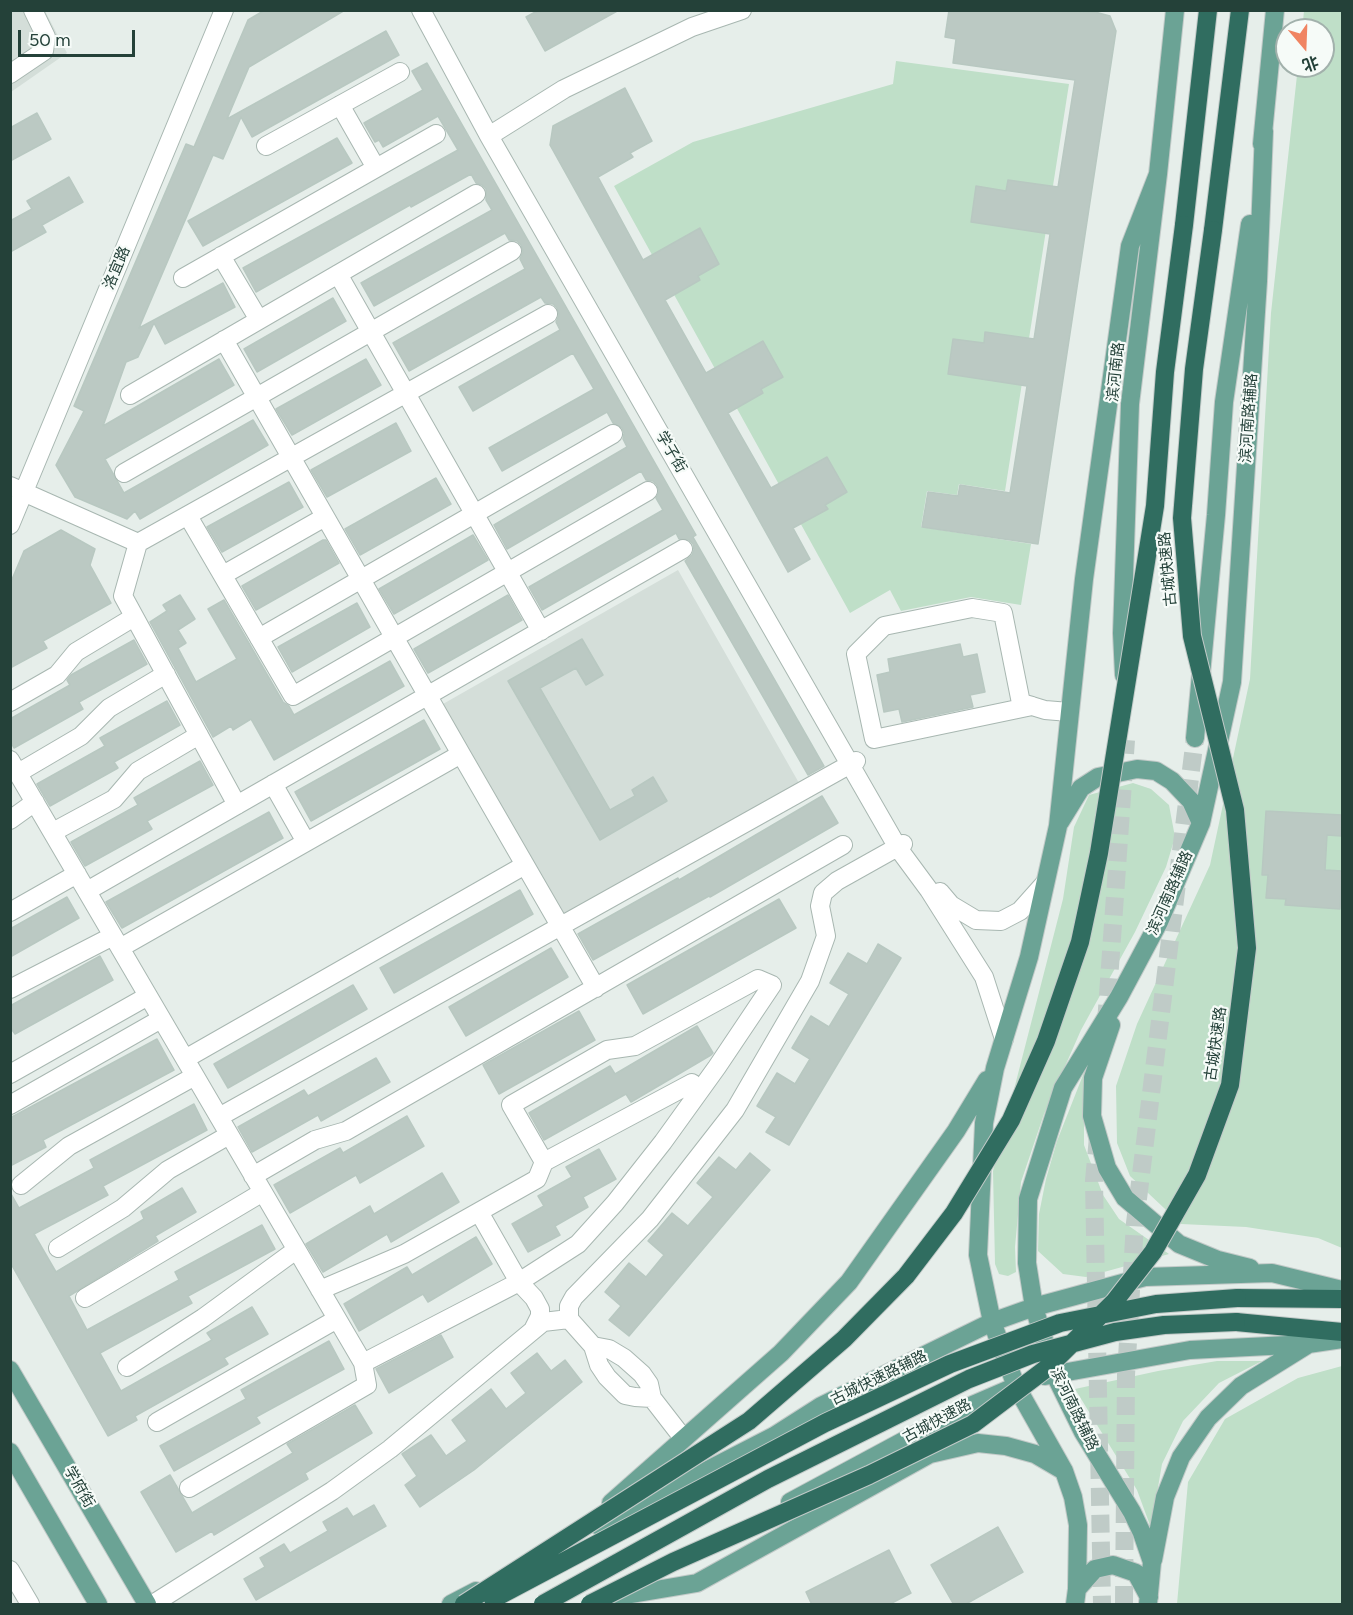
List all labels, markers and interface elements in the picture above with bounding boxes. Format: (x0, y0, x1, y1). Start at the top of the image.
scale bar (21, 18, 138, 56)
north arrow (1275, 18, 1335, 78)
text: 50 m (29, 29, 71, 51)
text: 北 (1300, 52, 1321, 75)
street label: 洛宜路 (100, 244, 134, 292)
street label: 滨河南路 (1104, 341, 1128, 403)
street label: 滨河南路辅路 (1237, 372, 1261, 464)
street label: 学子街 (652, 428, 690, 476)
street label: 古城快速路 (1156, 531, 1180, 607)
street label: 滨河南路辅路 (1143, 848, 1197, 938)
street label: 古城快速路 (1202, 1006, 1230, 1082)
street label: 古城快速路辅路 (828, 1347, 930, 1409)
street label: 滨河南路辅路 (1046, 1365, 1102, 1453)
street label: 古城快速路 (900, 1395, 974, 1447)
street label: 学府街 (60, 1463, 98, 1511)

